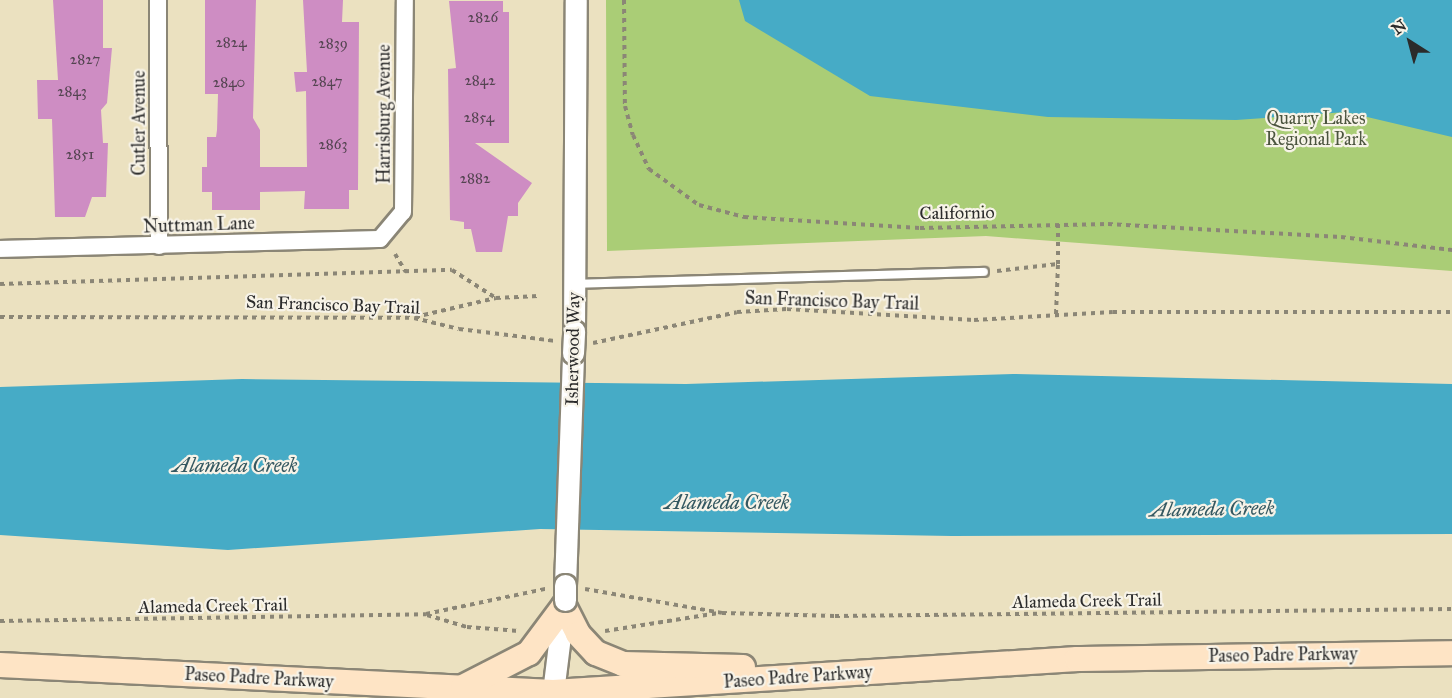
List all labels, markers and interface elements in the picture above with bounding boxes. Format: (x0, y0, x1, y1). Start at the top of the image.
house number: 2826 (468, 9, 498, 27)
north arrow (1380, 12, 1440, 72)
text: N (1388, 15, 1410, 39)
house number: 2824 (215, 34, 247, 52)
house number: 2839 (318, 35, 348, 53)
street label: Harrisburg Avenue (373, 44, 395, 184)
house number: 2827 (70, 51, 100, 69)
street label: Cutler Avenue (128, 70, 150, 176)
house number: 2842 (464, 72, 496, 90)
house number: 2847 (311, 73, 343, 91)
house number: 2840 (213, 74, 245, 92)
house number: 2843 (57, 83, 87, 101)
park label: Quarry Lakes Regional Park (1265, 108, 1367, 150)
house number: 2854 (464, 109, 494, 127)
house number: 2863 (318, 136, 348, 154)
house number: 2851 (66, 146, 94, 164)
house number: 2882 (460, 170, 490, 188)
street label: Californio (919, 202, 995, 224)
street label: Nuttman Lane (143, 212, 255, 238)
street label: San Francisco Bay Trail (744, 287, 920, 315)
street label: San Francisco Bay Trail (245, 291, 421, 319)
street label: Isherwood Way (561, 292, 585, 406)
water label: Alameda Creek (173, 453, 297, 477)
water label: Alameda Creek (665, 490, 789, 514)
water label: Alameda Creek (1149, 496, 1275, 522)
street label: Alameda Creek Trail (1012, 589, 1162, 613)
street label: Alameda Creek Trail (138, 594, 288, 618)
street label: Paseo Padre Parkway (1208, 643, 1358, 667)
street label: Paseo Padre Parkway (723, 661, 873, 693)
street label: Paseo Padre Parkway (184, 663, 334, 693)

